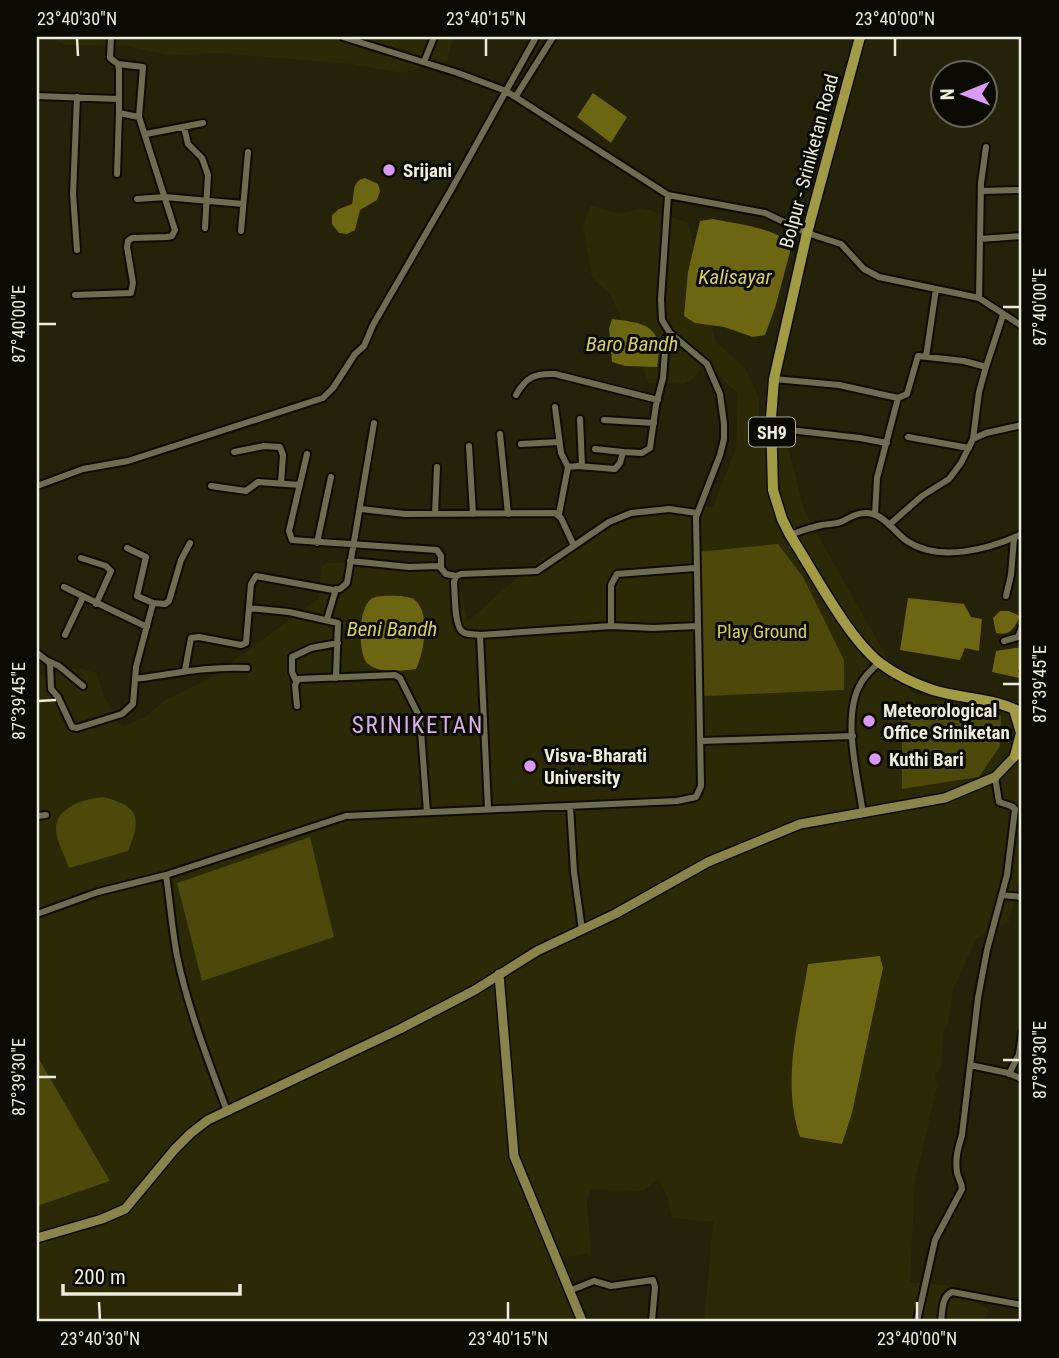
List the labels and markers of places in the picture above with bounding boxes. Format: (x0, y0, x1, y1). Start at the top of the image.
place label: Srijani (403, 159, 452, 182)
marker: Srijani (381, 162, 397, 178)
place label: Meteorological Office Sriniketan (883, 699, 1010, 744)
marker: Meteorological Office Sriniketan (861, 713, 877, 729)
place label: Visva-Bharati University (544, 744, 647, 789)
place label: Kuthi Bari (889, 748, 964, 771)
marker: Kuthi Bari (867, 751, 883, 767)
marker: Visva-Bharati University (522, 758, 538, 774)

